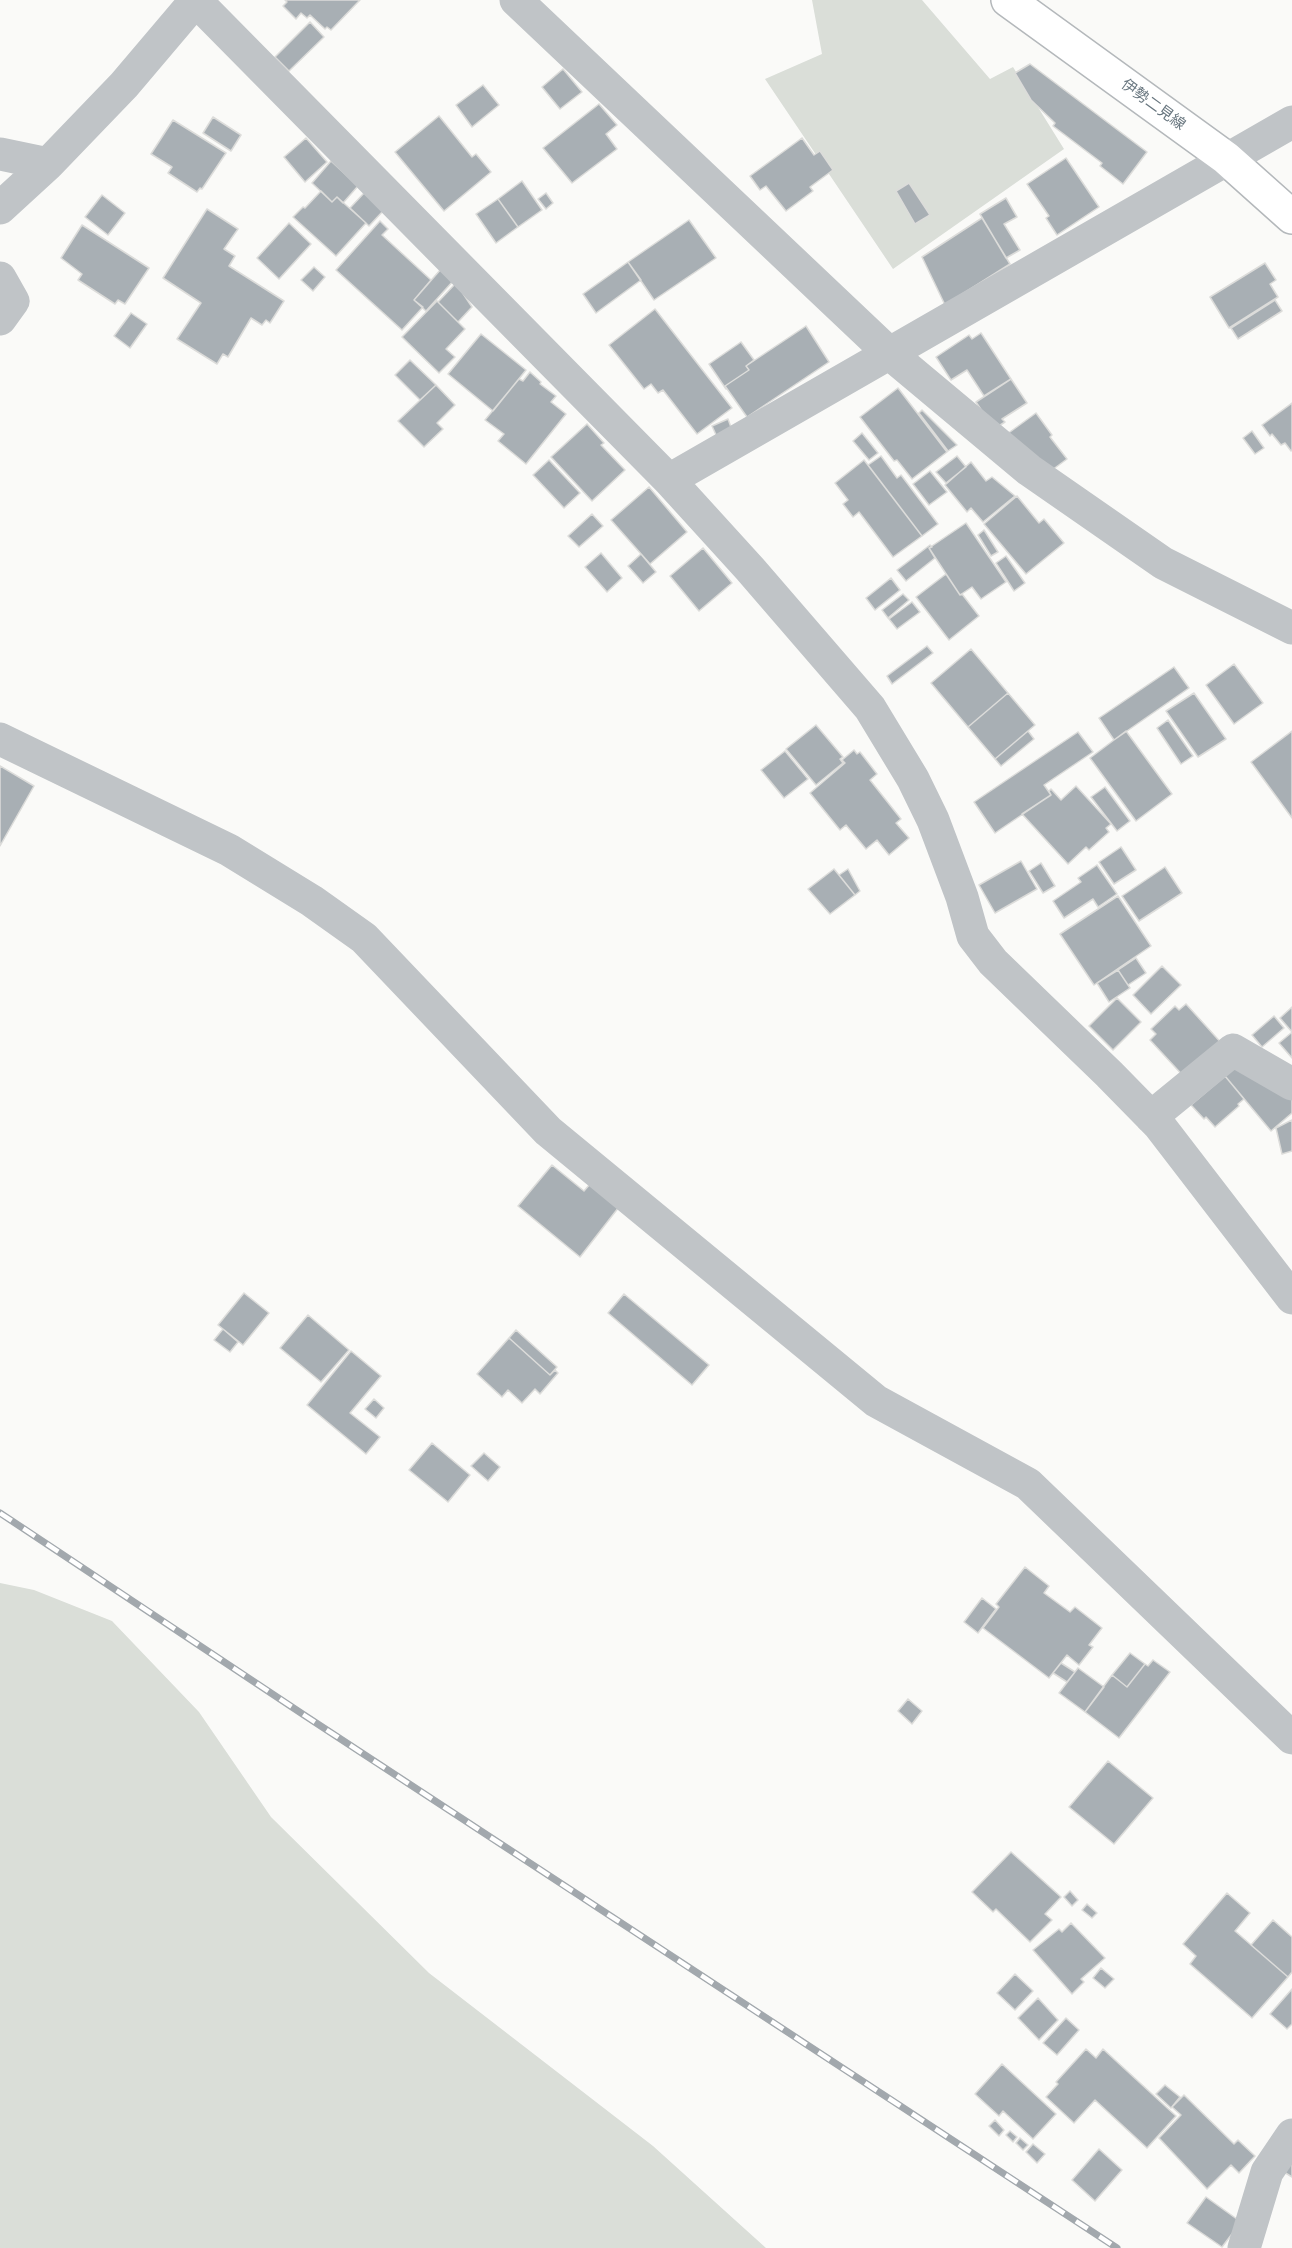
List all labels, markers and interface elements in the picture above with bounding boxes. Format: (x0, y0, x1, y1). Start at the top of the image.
street label: 伊勢二見線 (1117, 76, 1189, 134)

